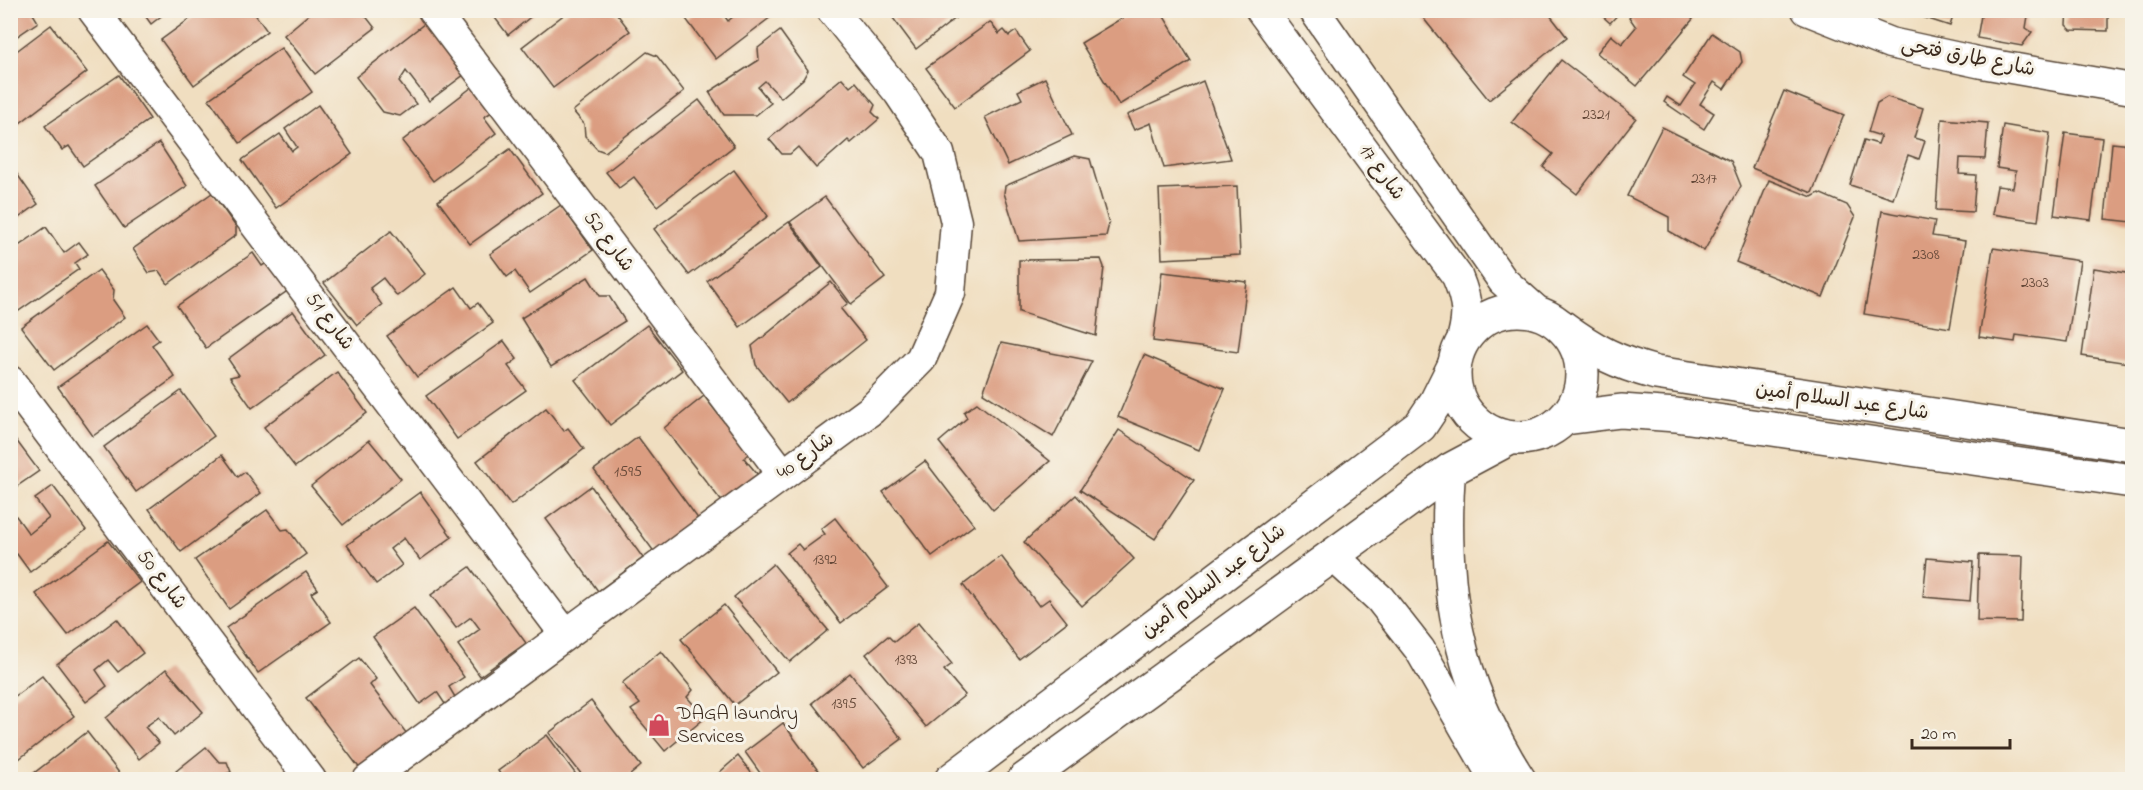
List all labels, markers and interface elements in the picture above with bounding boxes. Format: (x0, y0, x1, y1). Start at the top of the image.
street label: شارع طارق فتحى (1899, 31, 2037, 85)
house number: 2321 (1582, 103, 1610, 127)
street label: شارع 17 (1351, 139, 1411, 207)
house number: 2317 (1691, 167, 1718, 191)
street label: شارع 52 (575, 205, 641, 279)
house number: 2308 (1912, 243, 1940, 267)
house number: 2303 (2021, 271, 2049, 295)
street label: شارع 51 (298, 287, 360, 357)
street label: شارع عبد السلام أمين (1753, 375, 1931, 429)
street label: شارع 40 (771, 426, 841, 488)
house number: 1595 (614, 460, 642, 484)
street label: شارع عبد السلام أمين (1136, 518, 1292, 646)
street label: شارع 50 (129, 544, 193, 616)
house number: 1392 (813, 548, 837, 572)
house number: 1393 (894, 648, 918, 672)
house number: 1395 (831, 692, 857, 716)
place label: DAGA laundry Services (676, 700, 798, 752)
shop icon: DAGA laundry Services (646, 712, 672, 738)
scale bar (1912, 712, 2010, 750)
text: 20 m (1921, 722, 1956, 748)

